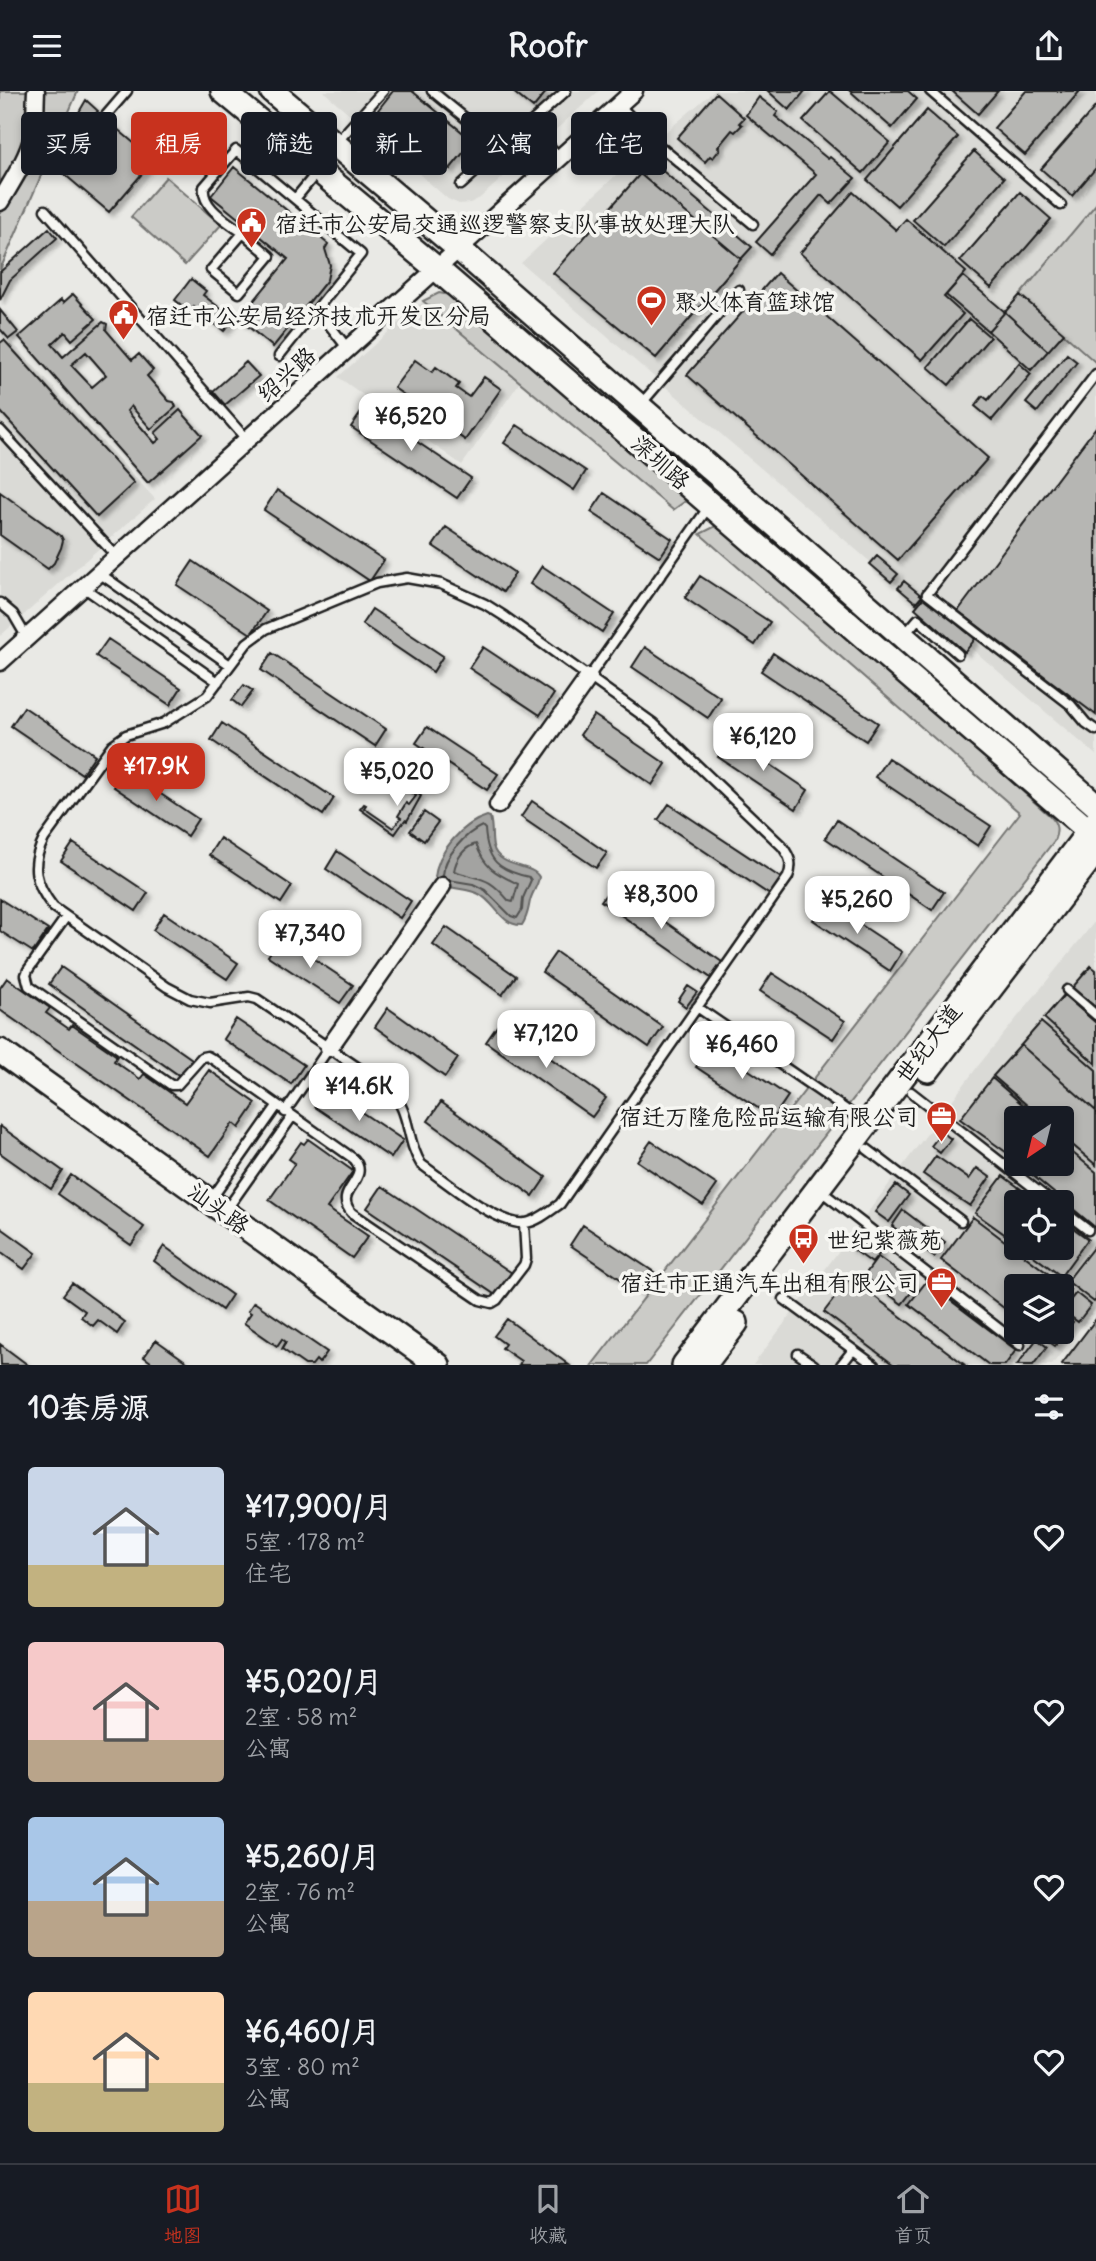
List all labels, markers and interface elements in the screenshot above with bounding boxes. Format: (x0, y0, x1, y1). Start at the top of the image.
text: Roofr (508, 25, 588, 66)
icon: menu (28, 27, 66, 65)
icon: share (1030, 27, 1068, 65)
chip: 买房 (21, 112, 117, 175)
chip: 租房 (131, 112, 227, 175)
chip: 筛选 (241, 112, 337, 175)
chip: 新上 (351, 112, 447, 175)
chip: 公寓 (461, 112, 557, 175)
chip: 住宅 (571, 112, 667, 175)
public building icon: 宿迁市公安局交通巡逻警察支队事故处理大队 (235, 206, 269, 250)
place label: 宿迁市公安局交通巡逻警察支队事故处理大队 (275, 209, 735, 238)
sports icon: 聚火体育篮球馆 (634, 284, 668, 328)
place label: 聚火体育篮球馆 (674, 287, 835, 316)
public building icon: 宿迁市公安局经济技术开发区分局 (106, 298, 140, 342)
place label: 宿迁市公安局经济技术开发区分局 (146, 301, 491, 330)
street label: 绍兴路 (251, 340, 321, 408)
pin: ¥6,520 (354, 393, 468, 453)
text: ¥6,520 (375, 401, 447, 430)
street label: 深圳路 (625, 428, 697, 496)
pin: ¥6,120 (706, 713, 820, 773)
text: ¥6,120 (729, 721, 797, 750)
pin: ¥17.9K (99, 743, 213, 803)
pin: ¥5,020 (340, 749, 454, 808)
text: ¥17.9K (123, 751, 189, 780)
text: ¥5,020 (360, 756, 434, 785)
pin: ¥8,300 (604, 871, 718, 931)
pin: ¥5,260 (800, 877, 914, 936)
text: ¥8,300 (624, 879, 698, 908)
text: ¥5,260 (821, 884, 893, 913)
pin: ¥7,340 (253, 911, 367, 970)
text: ¥7,340 (274, 918, 346, 947)
street label: 世纪大道 (889, 998, 967, 1088)
pin: ¥7,120 (489, 1011, 603, 1070)
text: ¥7,120 (513, 1018, 579, 1047)
pin: ¥6,460 (685, 1021, 799, 1081)
text: ¥6,460 (706, 1029, 778, 1058)
pin: ¥14.6K (302, 1063, 416, 1123)
text: ¥14.6K (325, 1071, 393, 1100)
office icon: 宿迁万隆危险品运输有限公司 (924, 1099, 958, 1143)
place label: 宿迁万隆危险品运输有限公司 (619, 1102, 918, 1131)
north arrow (1004, 1106, 1074, 1176)
map controls (1004, 1106, 1074, 1344)
street label: 汕头路 (183, 1176, 255, 1240)
button: locate (1004, 1190, 1074, 1260)
bus stop icon: 世纪紫薇苑 (787, 1222, 821, 1266)
place label: 世纪紫薇苑 (827, 1225, 942, 1254)
office icon: 宿迁市正通汽车出租有限公司 (925, 1265, 959, 1309)
place label: 宿迁市正通汽车出租有限公司 (620, 1268, 919, 1297)
button: layers (1004, 1274, 1074, 1344)
text: 10套房源 (28, 1388, 150, 1426)
icon: filters (1030, 1388, 1068, 1426)
text: ¥17,900/月 (245, 1487, 393, 1525)
icon: home (84, 1495, 168, 1579)
icon: heart (1030, 1518, 1068, 1556)
text: 5室 · 178 m² (245, 1527, 365, 1556)
text: 住宅 (245, 1558, 291, 1587)
text: ¥5,020/月 (245, 1662, 383, 1700)
icon: home (84, 1670, 168, 1754)
icon: heart (1030, 1693, 1068, 1731)
text: 2室 · 58 m² (245, 1702, 357, 1731)
text: 公寓 (245, 1733, 291, 1762)
text: ¥5,260/月 (245, 1837, 380, 1875)
icon: home (84, 1845, 168, 1929)
icon: heart (1030, 1868, 1068, 1906)
text: 2室 · 76 m² (245, 1877, 355, 1906)
text: 公寓 (245, 1908, 291, 1937)
text: ¥6,460/月 (245, 2012, 381, 2050)
icon: home (84, 2020, 168, 2104)
icon: heart (1030, 2043, 1068, 2081)
text: 3室 · 80 m² (245, 2052, 360, 2081)
text: 公寓 (245, 2083, 291, 2112)
tab: 地图 (164, 2180, 202, 2247)
tab: 收藏 (529, 2180, 567, 2247)
tab: 首页 (894, 2180, 932, 2247)

